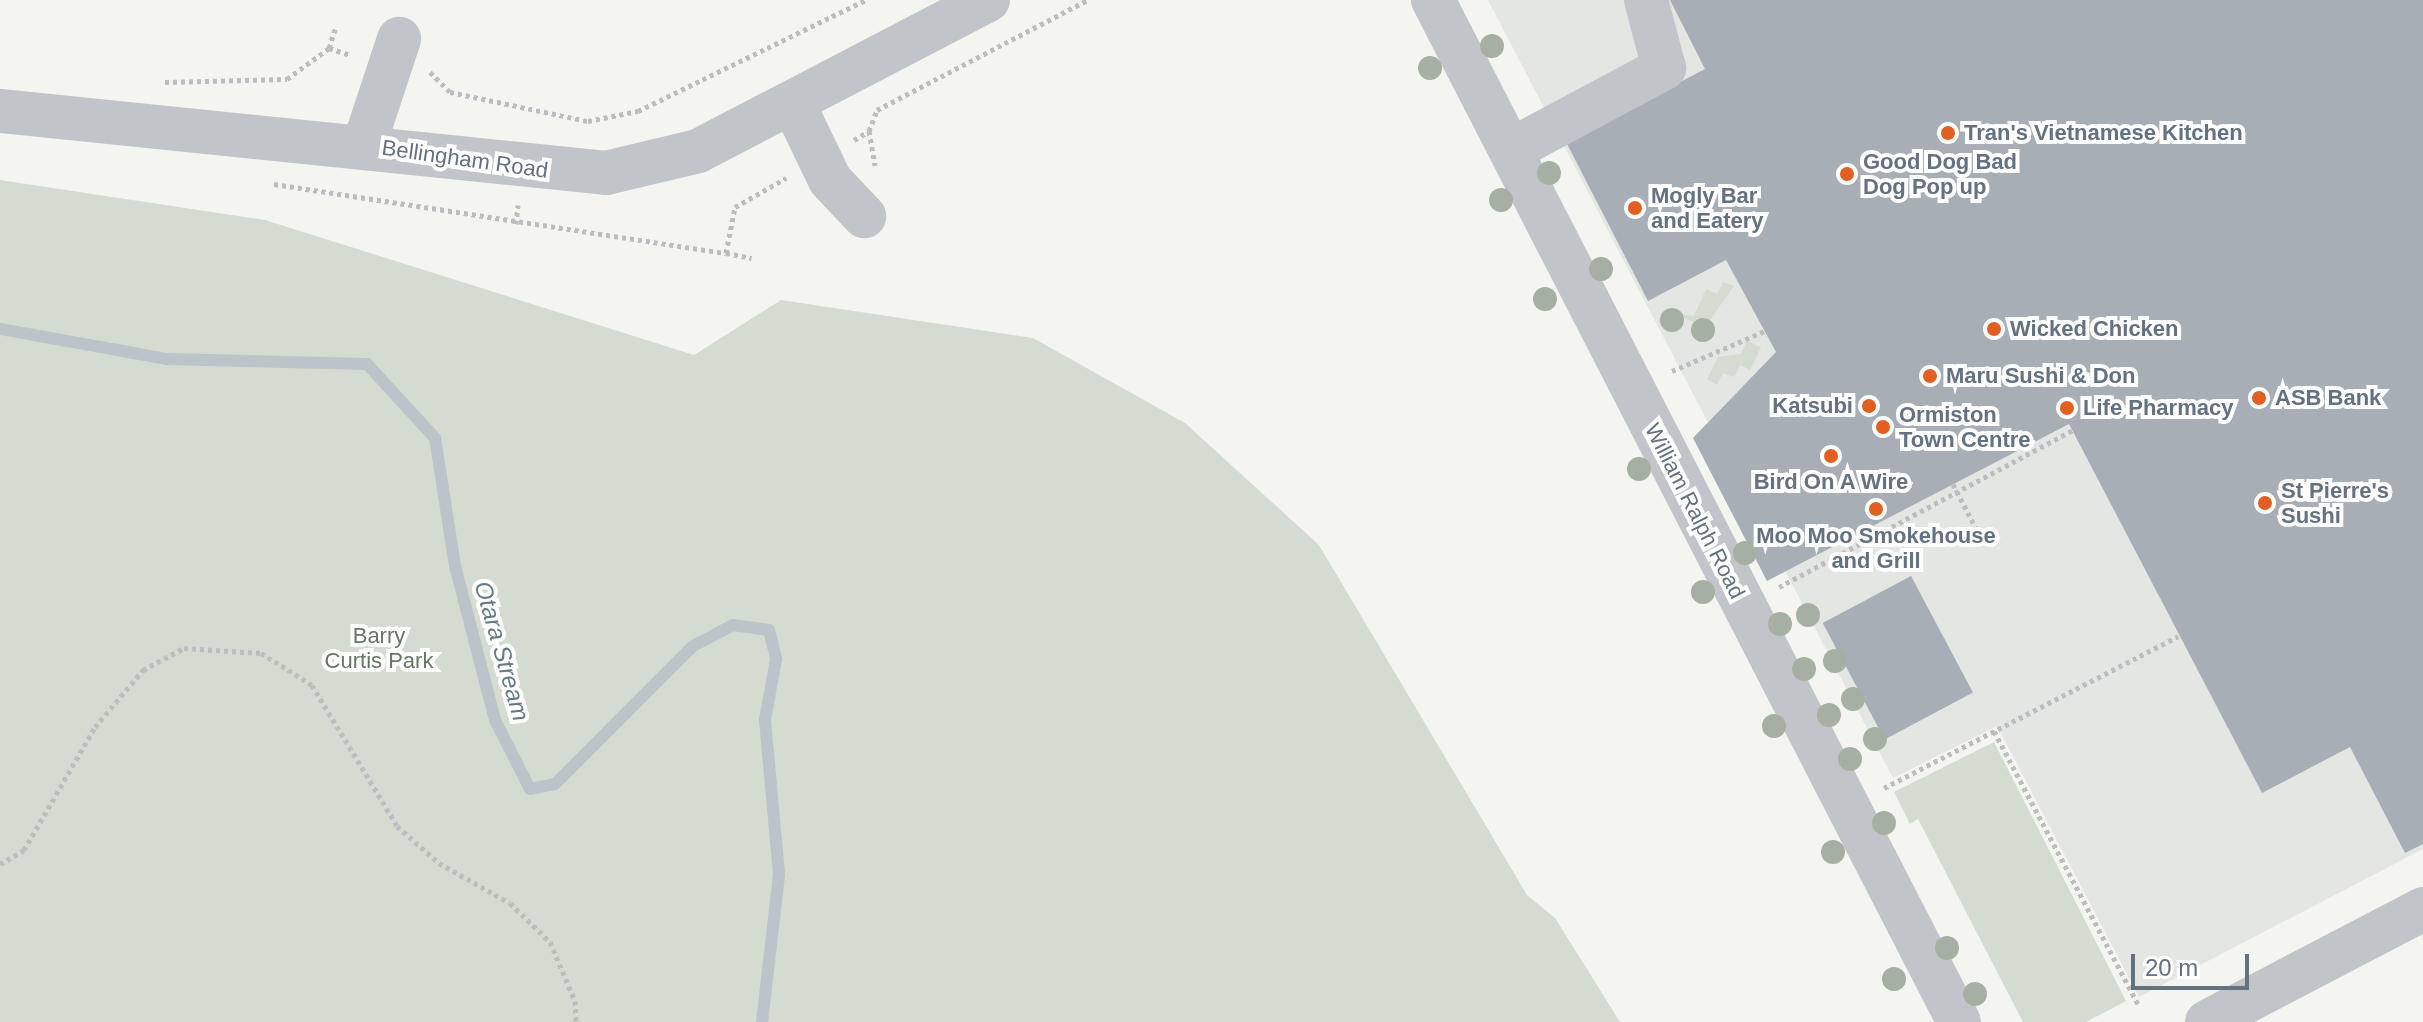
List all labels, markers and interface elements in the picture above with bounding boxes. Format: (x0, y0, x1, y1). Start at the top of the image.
place label: Tran's Vietnamese Kitchen (1964, 120, 2243, 146)
marker: Tran's Vietnamese Kitchen (1939, 124, 1957, 142)
street label: Bellingham Road (380, 134, 550, 184)
place label: Good Dog Bad Dog Pop up (1863, 148, 2017, 200)
marker: Good Dog Bad Dog Pop up (1838, 165, 1856, 183)
place label: Mogly Bar and Eatery (1651, 182, 1763, 234)
marker: Mogly Bar and Eatery (1626, 199, 1644, 217)
place label: Wicked Chicken (2010, 316, 2179, 342)
marker: Wicked Chicken (1985, 320, 2003, 338)
place label: Maru Sushi & Don (1946, 363, 2135, 389)
marker: Maru Sushi & Don (1921, 367, 1939, 385)
place label: ASB Bank (2275, 385, 2381, 411)
marker: ASB Bank (2250, 389, 2268, 407)
place label: Katsubi (1772, 393, 1853, 419)
place label: Life Pharmacy (2083, 395, 2233, 421)
marker: Katsubi (1860, 397, 1878, 415)
marker: Life Pharmacy (2058, 399, 2076, 417)
place label: Ormiston Town Centre (1899, 401, 2031, 452)
marker: Ormiston Town Centre (1874, 418, 1892, 436)
street label: William Ralph Road (1639, 419, 1751, 603)
marker: Bird On A Wire (1822, 447, 1840, 465)
place label: Bird On A Wire (1753, 469, 1909, 495)
place label: St Pierre's Sushi (2281, 477, 2389, 528)
marker: St Pierre's Sushi (2256, 494, 2274, 512)
marker: Moo Moo Smokehouse and Grill (1867, 500, 1885, 518)
place label: Moo Moo Smokehouse and Grill (1756, 522, 1996, 574)
water label: Otara Stream (468, 578, 536, 724)
park label: Barry Curtis Park (325, 622, 433, 674)
scale bar (2135, 938, 2253, 988)
text: 20 m (2145, 954, 2198, 981)

